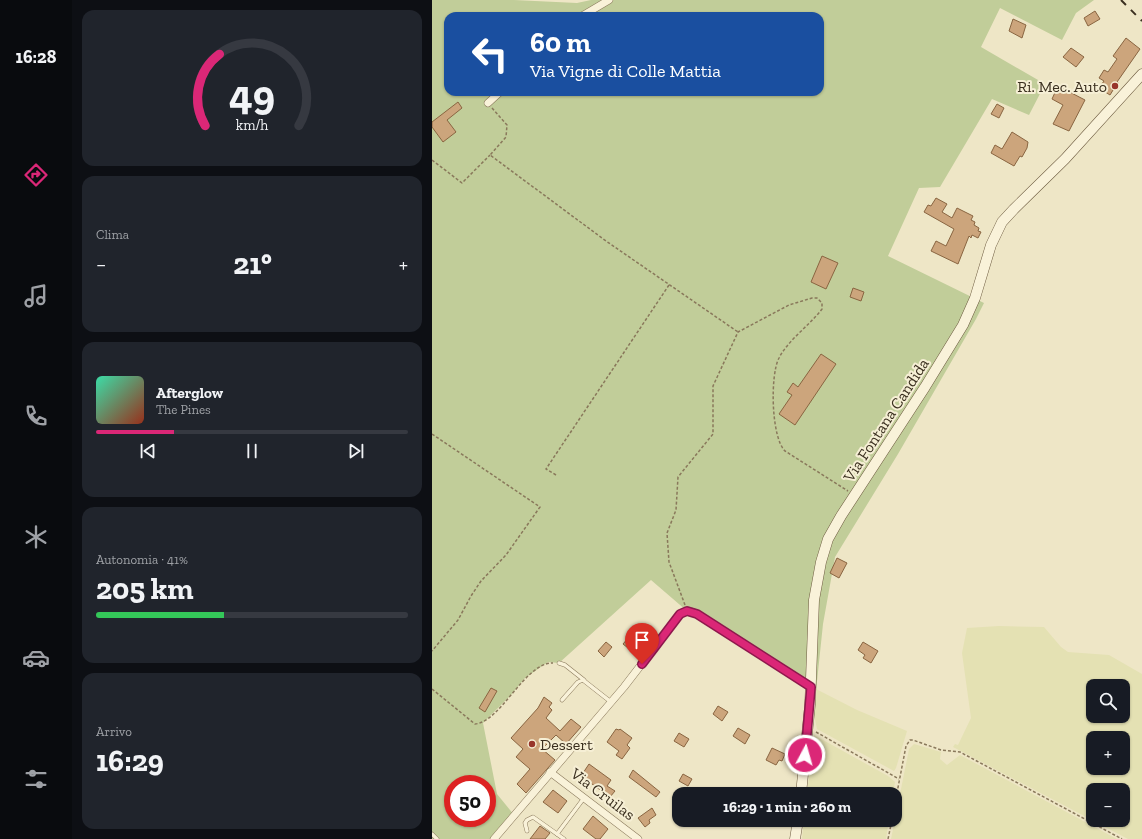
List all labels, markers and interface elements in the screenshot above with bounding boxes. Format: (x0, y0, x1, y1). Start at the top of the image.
text: 60 m (530, 26, 591, 59)
icon: left (464, 28, 516, 80)
text: 16:28 (16, 46, 56, 68)
text: Via Vigne di Colle Mattia (530, 60, 721, 82)
text: 49 (229, 70, 275, 120)
place label: Ri. Mec. Auto (1017, 77, 1107, 96)
marker: Ri. Mec. Auto (1110, 81, 1120, 91)
text: km/h (236, 116, 268, 133)
icon: directions (22, 161, 50, 189)
text: Clima (96, 227, 129, 242)
text: 21° (233, 246, 272, 282)
text: − (96, 251, 106, 278)
text: + (399, 251, 408, 278)
icon: music (22, 282, 50, 310)
street label: Via Fontana Candida (839, 355, 933, 486)
text: Afterglow (156, 384, 223, 402)
icon: phone (22, 402, 50, 430)
text: The Pines (156, 402, 211, 417)
icon: previous (137, 440, 159, 462)
icon: pause (241, 440, 263, 462)
icon: next (345, 440, 367, 462)
icon: climate (22, 523, 50, 551)
text: Autonomia · 41% (96, 552, 188, 567)
text: 205 km (96, 571, 194, 607)
pin (625, 623, 659, 664)
icon: arrive (631, 629, 653, 651)
icon: car (22, 644, 50, 672)
map controls (1086, 679, 1130, 827)
button: search (1086, 679, 1130, 723)
text: Arrivo (96, 724, 132, 739)
button: + (1086, 731, 1130, 775)
position arrow (784, 734, 826, 776)
place label: Dessert (540, 735, 593, 754)
marker: Dessert (527, 739, 537, 749)
text: 16:29 (96, 743, 164, 779)
street label: Via Cruilas (566, 763, 639, 824)
icon: filters (22, 765, 50, 793)
speed limit sign: 50 (444, 775, 496, 827)
button: − (1086, 783, 1130, 827)
text: 16:29 · 1 min · 260 m (723, 798, 851, 816)

